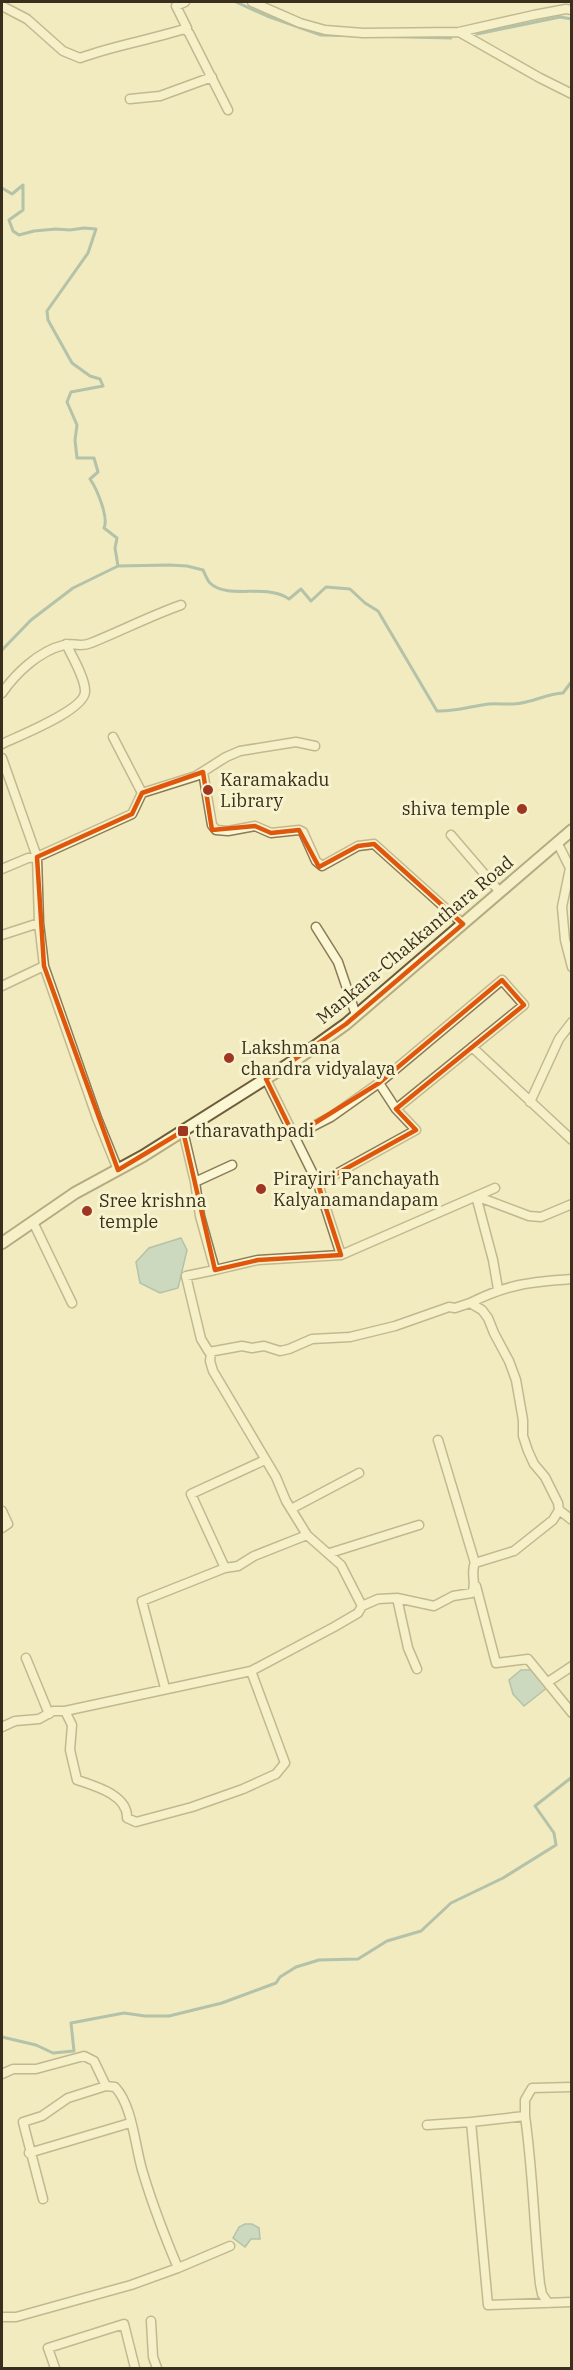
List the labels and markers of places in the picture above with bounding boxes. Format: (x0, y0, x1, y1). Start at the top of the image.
place label: Karamakadu Library (220, 768, 330, 812)
marker: Karamakadu Library (201, 783, 215, 797)
place label: shiva temple (402, 797, 510, 820)
marker: shiva temple (515, 802, 529, 816)
place label: Lakshmana chandra vidyalaya (241, 1036, 396, 1080)
marker: Lakshmana chandra vidyalaya (222, 1051, 236, 1065)
place label: tharavathpadi (195, 1119, 315, 1142)
marker: tharavathpadi (176, 1124, 190, 1138)
place label: Pirayiri Panchayath Kalyanamandapam (273, 1167, 440, 1211)
marker: Pirayiri Panchayath Kalyanamandapam (254, 1182, 268, 1196)
place label: Sree krishna temple (99, 1189, 207, 1233)
marker: Sree krishna temple (80, 1204, 94, 1218)

